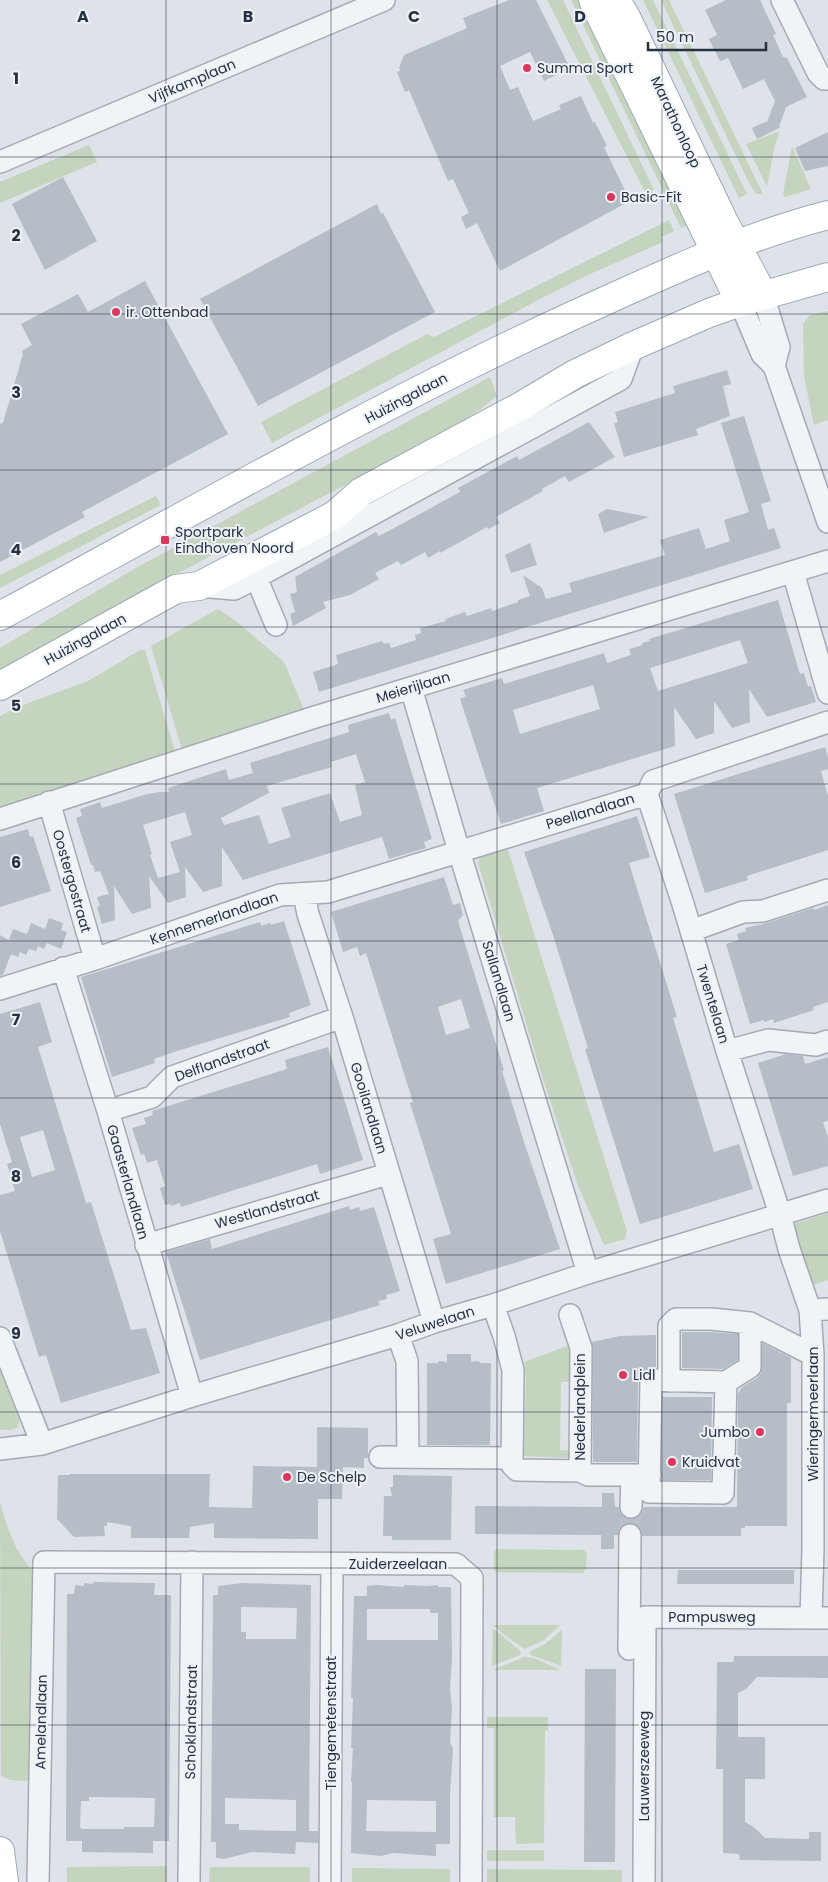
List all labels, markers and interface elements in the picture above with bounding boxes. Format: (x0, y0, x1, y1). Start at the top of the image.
text: A (77, 5, 89, 28)
text: B (243, 5, 253, 28)
text: C (408, 5, 420, 28)
text: D (574, 5, 586, 28)
scale bar (648, 20, 766, 52)
text: 50 m (656, 26, 694, 47)
street label: Vijfkamplaan (145, 54, 239, 108)
place label: Summa Sport (537, 58, 633, 78)
marker: Summa Sport (521, 62, 533, 74)
text: 1 (13, 67, 19, 90)
street label: Marathonloop (646, 73, 706, 171)
place label: Basic-Fit (621, 187, 682, 207)
marker: Basic-Fit (605, 191, 617, 203)
text: 2 (11, 224, 21, 247)
place label: ir. Ottenbad (126, 302, 209, 322)
marker: ir. Ottenbad (110, 306, 122, 318)
street label: Huizingalaan (361, 368, 451, 428)
text: 3 (11, 381, 21, 404)
place label: Sportpark Eindhoven Noord (175, 522, 294, 558)
marker: Sportpark Eindhoven Noord (159, 534, 171, 546)
text: 4 (11, 538, 22, 561)
street label: Huizingalaan (40, 608, 130, 670)
street label: Meierijlaan (374, 666, 452, 708)
text: 5 (11, 694, 21, 717)
street label: Peellandlaan (543, 788, 637, 834)
street label: Oostergostraat (48, 827, 96, 935)
text: 6 (11, 851, 21, 874)
street label: Kennemerlandlaan (147, 887, 281, 949)
street label: Sallandlaan (477, 938, 521, 1024)
street label: Twentelaan (691, 962, 735, 1046)
text: 7 (12, 1008, 21, 1031)
street label: Delflandstraat (172, 1034, 272, 1086)
street label: Gooilandlaan (346, 1060, 392, 1156)
street label: Gaasterlandlaan (102, 1122, 154, 1242)
text: 8 (11, 1165, 21, 1188)
street label: Westlandstraat (212, 1185, 322, 1233)
street label: Veluwelaan (393, 1301, 477, 1345)
text: 9 (11, 1322, 21, 1345)
street label: Wieringermeerlaan (803, 1346, 823, 1482)
street label: Nederlandplein (570, 1353, 590, 1461)
place label: Lidl (633, 1365, 655, 1385)
marker: Lidl (617, 1369, 629, 1381)
place label: Jumbo (701, 1422, 750, 1442)
marker: Jumbo (754, 1426, 766, 1438)
place label: Kruidvat (682, 1452, 740, 1472)
marker: Kruidvat (666, 1456, 678, 1468)
place label: De Schelp (297, 1467, 367, 1487)
marker: De Schelp (281, 1471, 293, 1483)
street label: Zuiderzeelaan (349, 1554, 447, 1574)
street label: Pampusweg (668, 1607, 756, 1627)
street label: Tiengemetenstraat (321, 1656, 341, 1790)
street label: Schoklandstraat (180, 1664, 202, 1780)
street label: Amelandlaan (30, 1674, 52, 1770)
street label: Lauwerszeeweg (634, 1711, 654, 1821)

